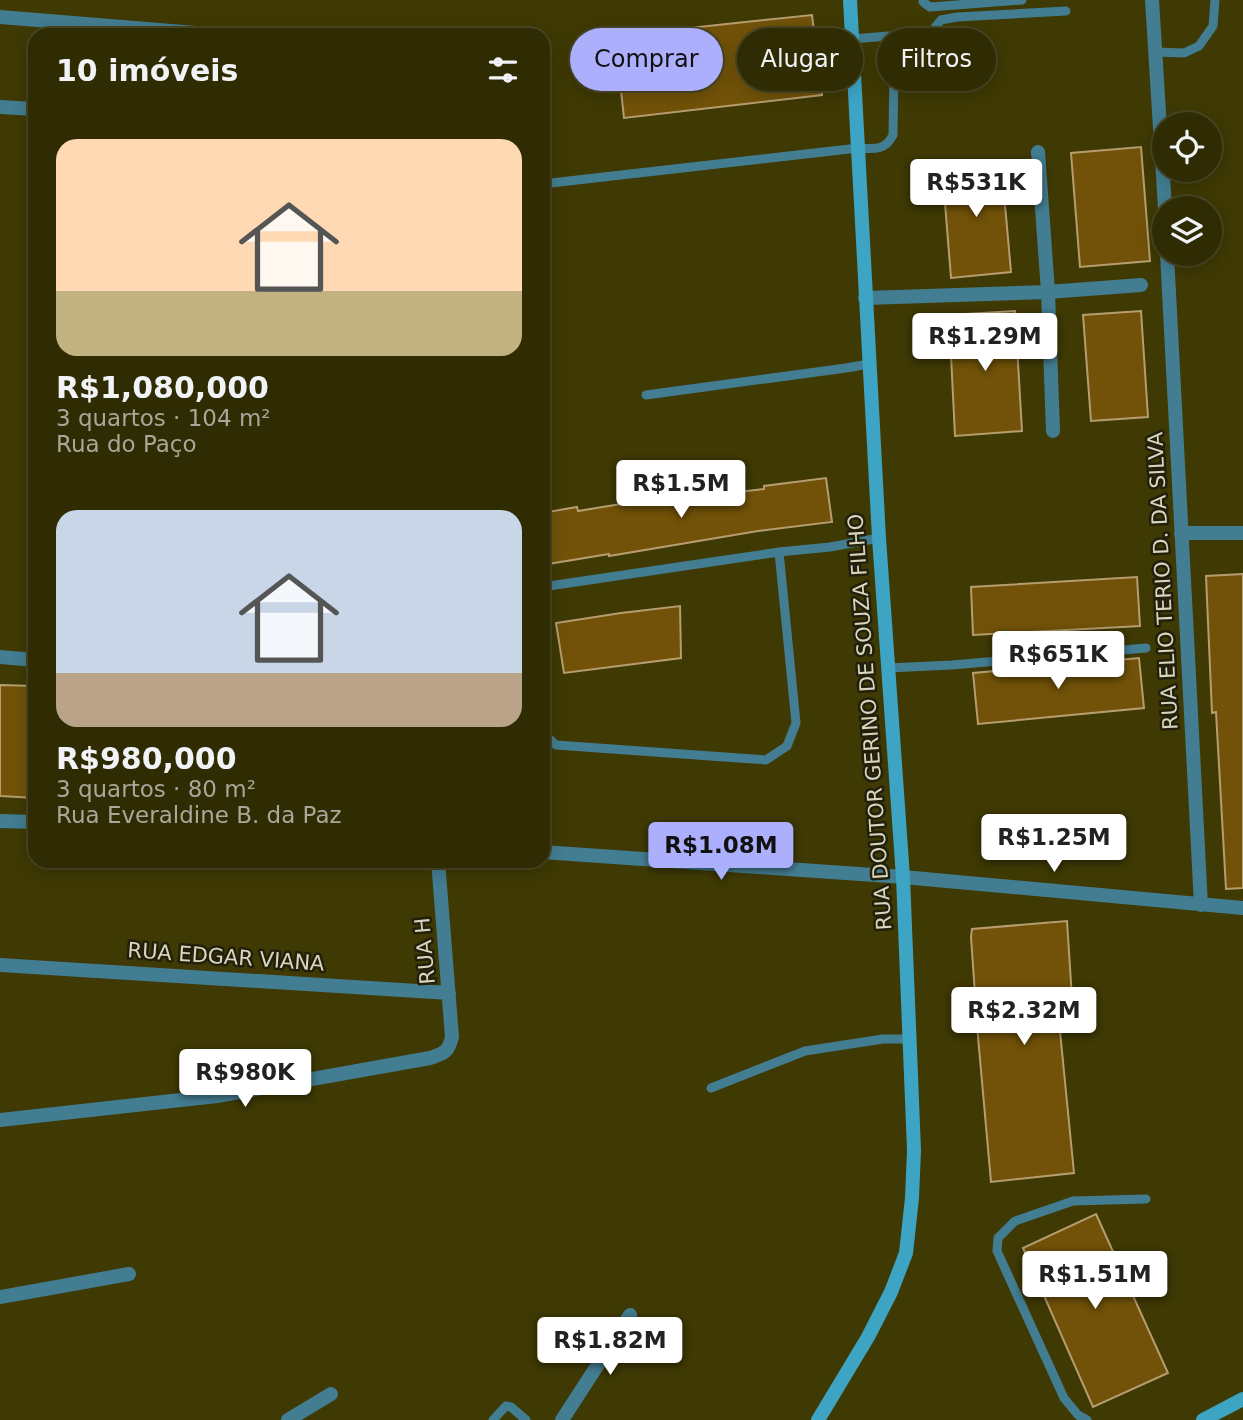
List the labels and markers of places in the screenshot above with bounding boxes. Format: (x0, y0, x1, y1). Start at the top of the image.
pin: R$531K (919, 160, 1033, 219)
pin: R$1.29M (920, 314, 1050, 373)
pin: R$1.5M (624, 461, 738, 520)
pin: R$651K (1001, 632, 1115, 691)
pin: R$1.25M (989, 814, 1119, 874)
pin: R$1.08M (656, 822, 786, 882)
pin: R$2.32M (959, 988, 1089, 1047)
pin: R$980K (188, 1050, 302, 1109)
pin: R$1.51M (1030, 1252, 1160, 1311)
pin: R$1.82M (545, 1318, 675, 1377)

